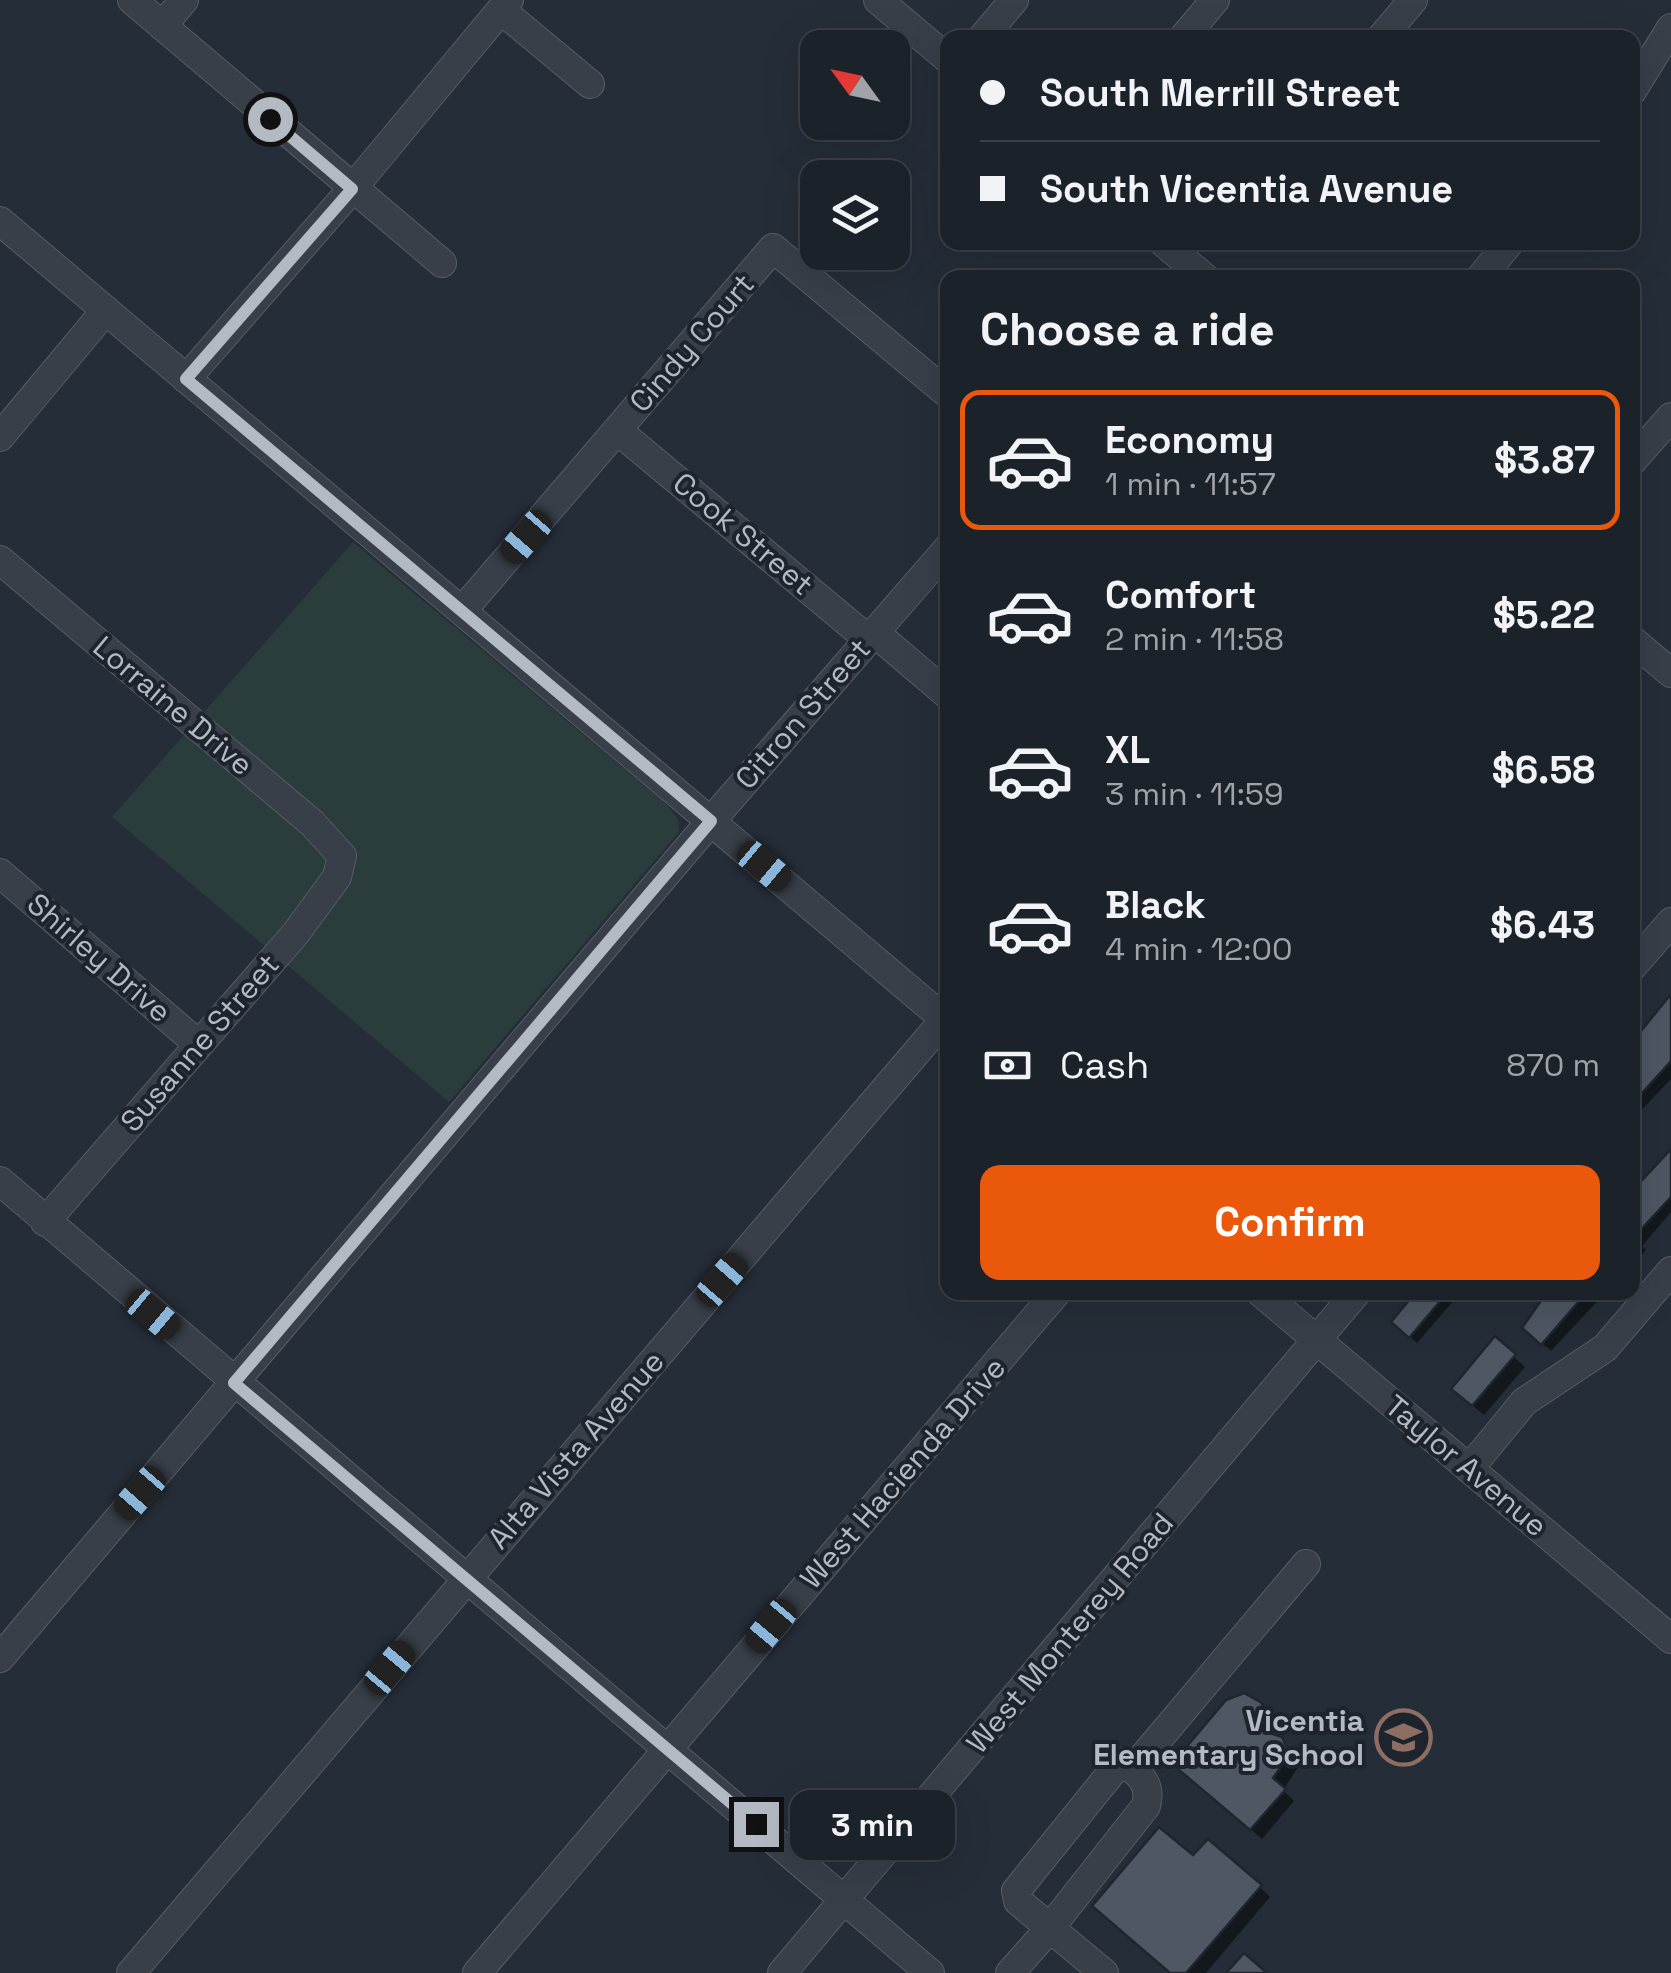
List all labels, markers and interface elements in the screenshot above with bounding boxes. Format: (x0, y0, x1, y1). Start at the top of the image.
north arrow (800, 30, 910, 140)
map controls (800, 30, 910, 270)
text: South Merrill Street (1040, 69, 1401, 117)
route start (248, 97, 293, 142)
button: layers (800, 160, 910, 270)
text: South Vicentia Avenue (1040, 165, 1453, 213)
street label: Cindy Court (621, 265, 763, 420)
text: Choose a ride (980, 301, 1275, 358)
icon: car (985, 415, 1075, 505)
text: Economy (1105, 416, 1274, 464)
text: $3.87 (1494, 436, 1595, 484)
street label: Cook Street (665, 463, 822, 604)
text: 1 min · 11:57 (1105, 464, 1276, 504)
car (495, 505, 557, 569)
icon: car (985, 570, 1075, 660)
text: Comfort (1105, 571, 1256, 619)
text: $5.22 (1493, 591, 1595, 639)
text: 2 min · 11:58 (1105, 619, 1284, 659)
street label: Lorraine Drive (85, 627, 261, 784)
street label: Citron Street (726, 630, 879, 797)
icon: car (985, 725, 1075, 815)
text: XL (1105, 726, 1150, 774)
text: $6.58 (1492, 746, 1595, 794)
text: 3 min · 11:59 (1105, 774, 1284, 814)
car (731, 835, 797, 897)
icon: car (985, 880, 1075, 970)
text: Black (1105, 881, 1206, 929)
street label: Shirley Drive (19, 884, 179, 1031)
text: $6.43 (1490, 901, 1595, 949)
text: 4 min · 12:00 (1105, 929, 1292, 969)
street label: Susanne Street (112, 945, 288, 1140)
icon: cash (980, 1038, 1035, 1093)
text: Cash (1060, 1041, 1149, 1089)
text: 870 m (1506, 1045, 1600, 1085)
button: Confirm (980, 1165, 1600, 1280)
car (691, 1248, 753, 1312)
car (120, 1283, 186, 1345)
street label: Alta Vista Avenue (479, 1342, 672, 1557)
street label: West Hacienda Drive (791, 1349, 1014, 1597)
street label: Taylor Avenue (1377, 1386, 1556, 1545)
car (109, 1461, 171, 1525)
street label: West Monterey Road (958, 1504, 1182, 1761)
car (740, 1593, 802, 1659)
car (359, 1635, 421, 1701)
place label: Vicentia Elementary School (1093, 1701, 1364, 1774)
school or university icon: Vicentia Elementary School (1373, 1708, 1433, 1768)
callout: 3 min (791, 1789, 956, 1859)
route end (734, 1802, 779, 1847)
text: 3 min (831, 1805, 914, 1845)

